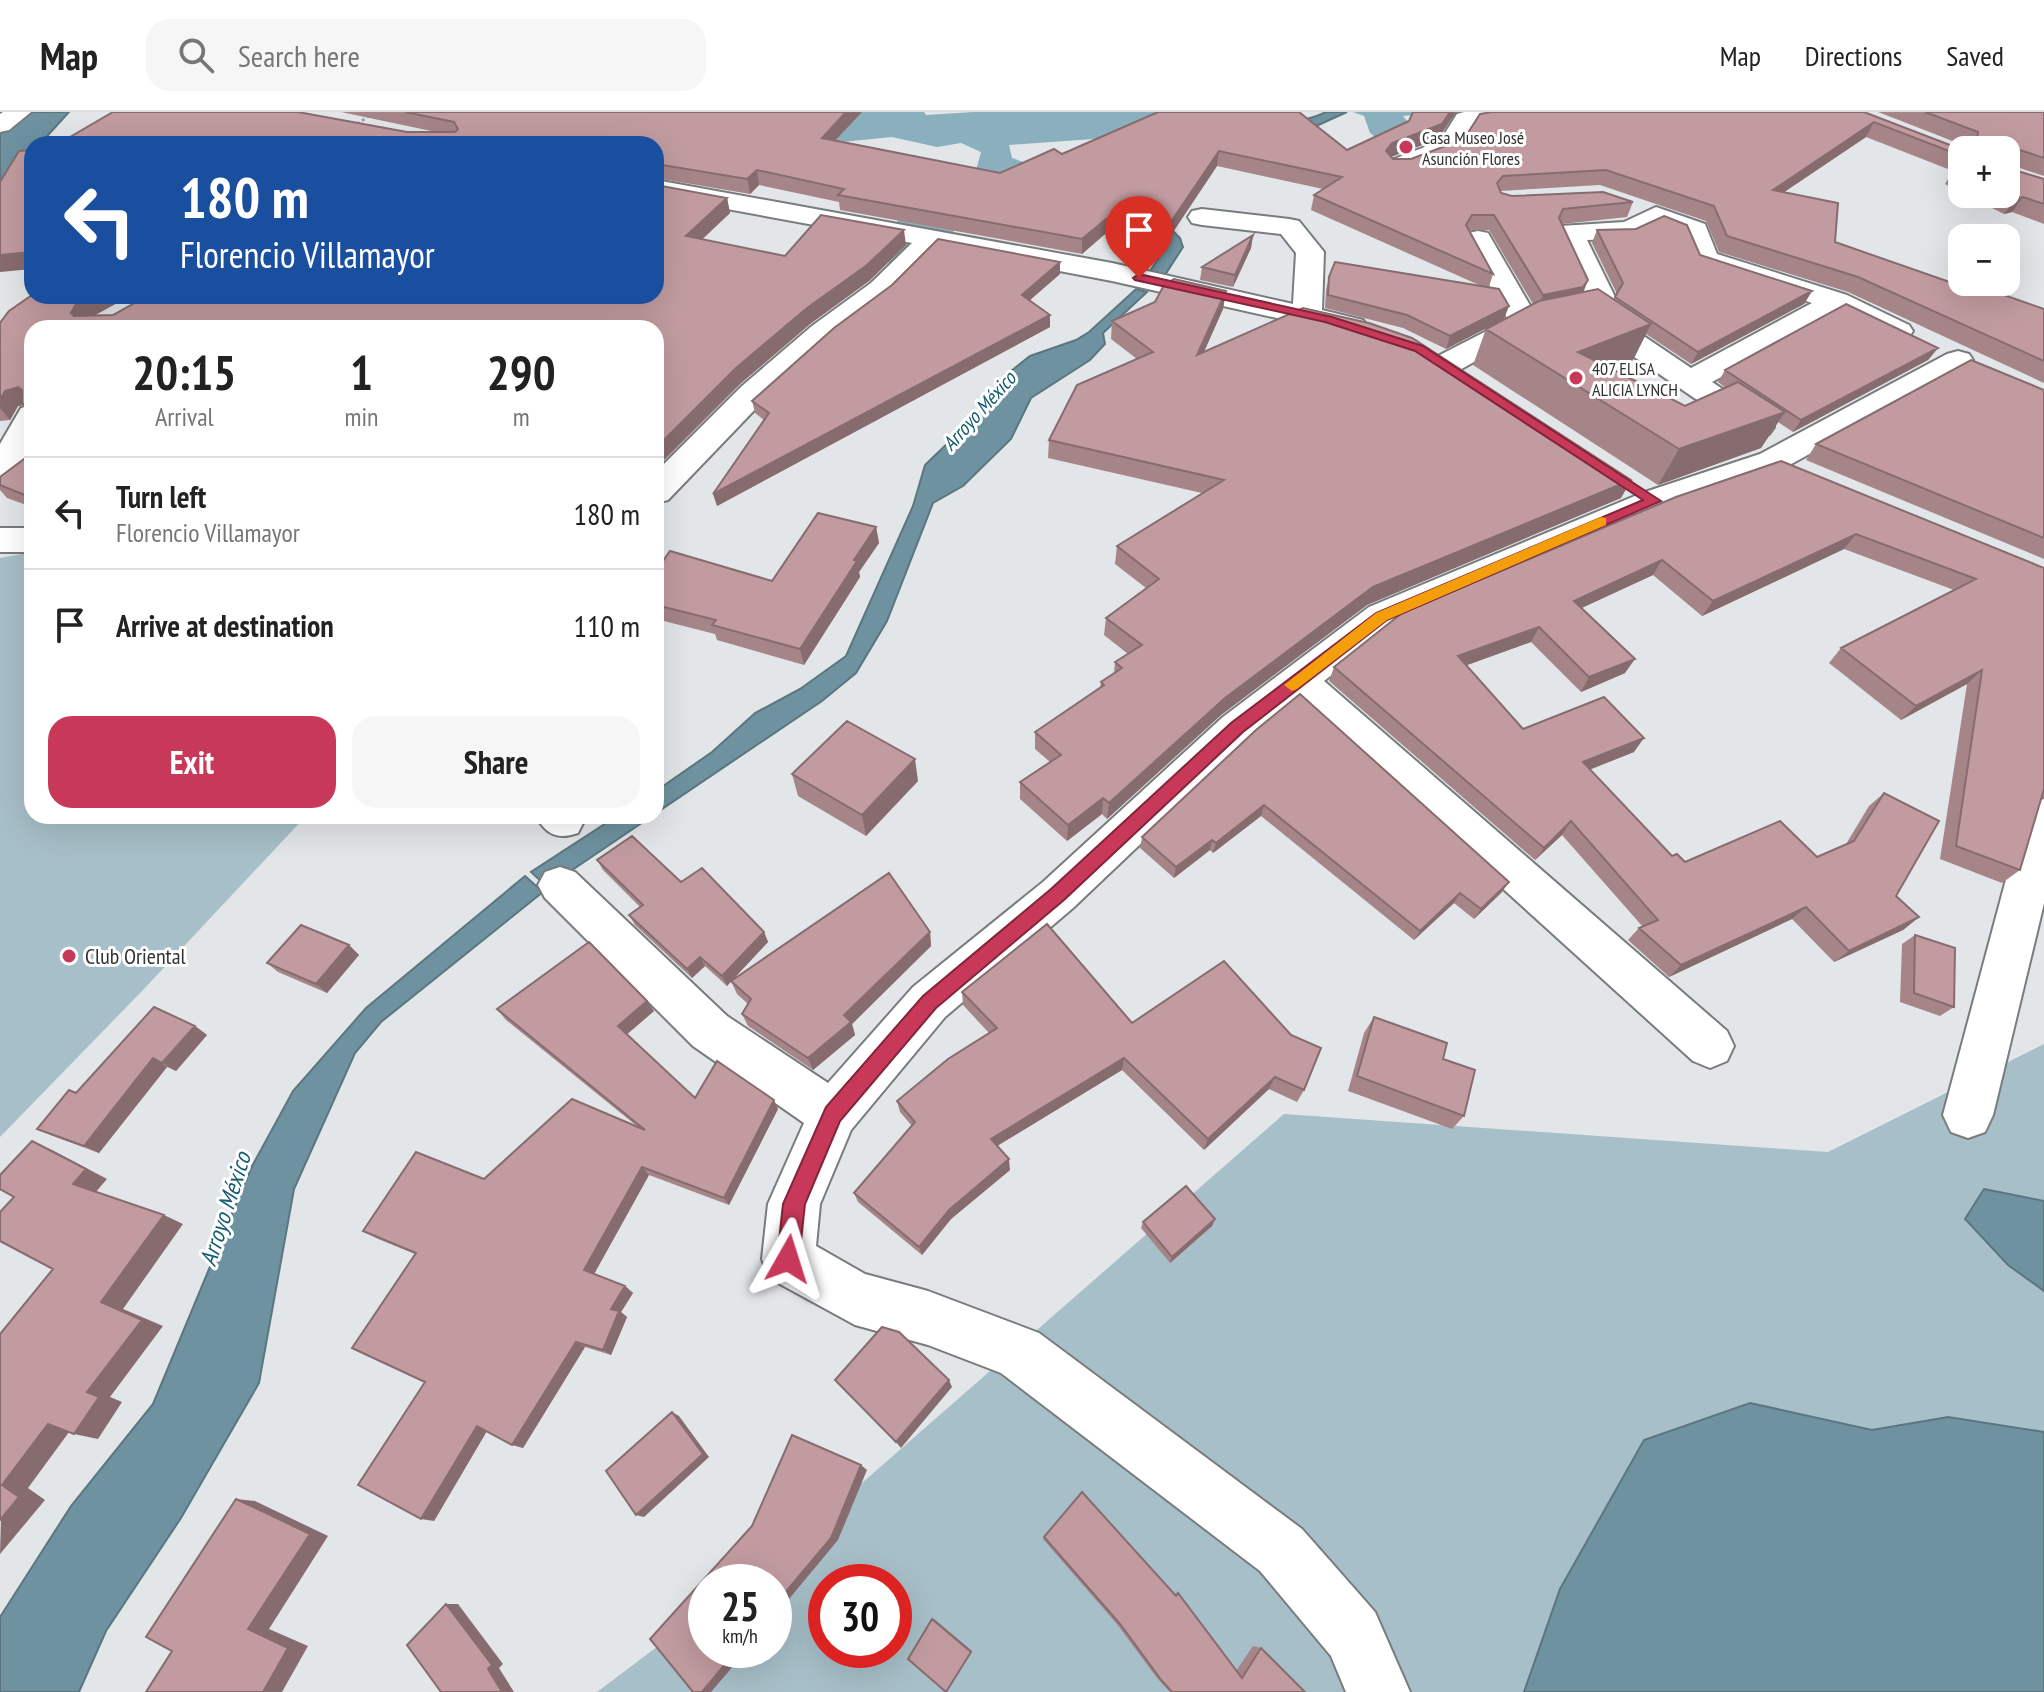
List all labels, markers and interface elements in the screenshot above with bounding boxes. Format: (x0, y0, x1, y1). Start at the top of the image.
search box (146, 19, 706, 91)
text: Map (40, 31, 98, 80)
icon: search (174, 33, 218, 77)
text: Search here (238, 36, 360, 75)
text: Map (1720, 37, 1761, 74)
text: Directions (1805, 37, 1902, 74)
text: Saved (1946, 37, 2004, 74)
place label: Casa Museo José Asunción Flores (1422, 126, 1524, 170)
map controls (1948, 136, 2020, 296)
button: + (1948, 136, 2020, 208)
marker: Casa Museo José Asunción Flores (1397, 138, 1415, 156)
text: 180 m (180, 161, 309, 233)
icon: left (48, 168, 152, 272)
pin (1105, 196, 1173, 278)
icon: arrive (1117, 208, 1161, 252)
button: − (1948, 224, 2020, 296)
text: Florencio Villamayor (180, 231, 435, 278)
text: 20:15 (132, 341, 236, 403)
text: 1 (350, 341, 373, 403)
text: 290 (487, 341, 556, 403)
place label: 407 ELISA ALICIA LYNCH (1592, 357, 1678, 401)
water label: Arroyo México (937, 365, 1022, 456)
marker: 407 ELISA ALICIA LYNCH (1567, 369, 1585, 387)
text: Arrival (155, 400, 214, 433)
text: min (344, 400, 378, 433)
text: m (513, 400, 530, 433)
text: Turn left (116, 477, 206, 516)
icon: left (48, 491, 92, 535)
text: 180 m (574, 494, 640, 533)
text: Florencio Villamayor (116, 516, 300, 549)
icon: arrive (48, 603, 92, 647)
text: Arrive at destination (116, 606, 334, 645)
text: 110 m (574, 606, 640, 645)
button: Exit (48, 716, 336, 808)
button: Share (352, 716, 640, 808)
place label: Club Oriental (85, 942, 186, 970)
marker: Club Oriental (60, 947, 78, 965)
water label: Arroyo México (192, 1147, 258, 1270)
position arrow (746, 1217, 830, 1301)
speed limit sign: 30 (808, 1564, 912, 1668)
text: 25 (721, 1580, 759, 1632)
text: km/h (722, 1623, 758, 1649)

